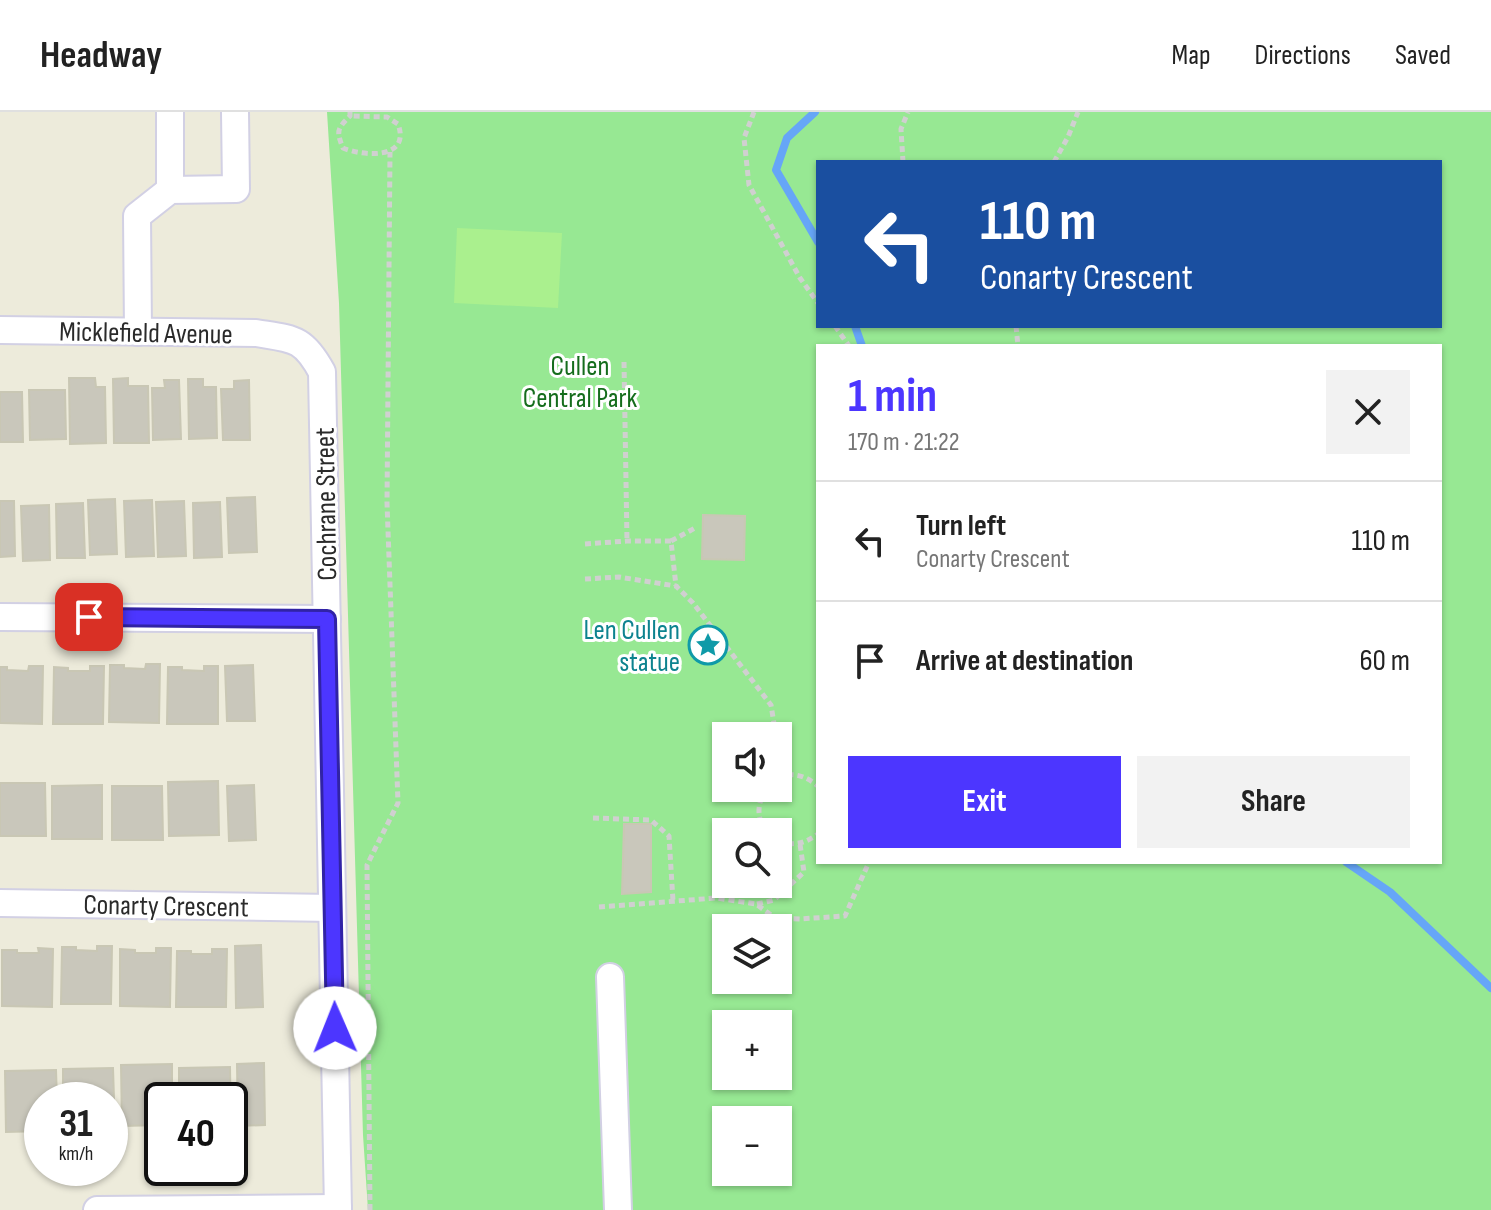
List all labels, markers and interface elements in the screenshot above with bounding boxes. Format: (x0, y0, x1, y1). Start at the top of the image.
text: Headway (40, 33, 162, 78)
text: Map (1172, 39, 1211, 72)
text: Directions (1255, 39, 1351, 72)
text: Saved (1395, 39, 1451, 72)
text: 110 m (980, 189, 1096, 256)
icon: left (848, 192, 952, 296)
text: Conarty Crescent (980, 257, 1193, 300)
street label: Micklefield Avenue (59, 315, 233, 352)
park label: Cullen Central Park (523, 350, 637, 415)
text: 1 min (848, 368, 937, 425)
button: close (1326, 370, 1410, 454)
street label: Cochrane Street (309, 427, 344, 581)
text: 170 m · 21:22 (848, 427, 960, 458)
text: Turn left (916, 508, 1006, 544)
icon: left (848, 519, 892, 563)
text: 110 m (1352, 523, 1410, 559)
text: Conarty Crescent (916, 544, 1070, 575)
pin (55, 583, 123, 651)
icon: arrive (67, 595, 111, 639)
place label: Len Cullen statue (583, 614, 680, 679)
place icon: Len Cullen statue (687, 624, 729, 666)
icon: arrive (848, 639, 892, 683)
text: Arrive at destination (916, 643, 1133, 679)
text: 60 m (1359, 643, 1410, 679)
map controls (712, 722, 792, 1186)
button: sound (712, 722, 792, 802)
button: Exit (848, 756, 1121, 848)
button: Share (1137, 756, 1410, 848)
button: search (712, 818, 792, 898)
street label: Conarty Crescent (83, 889, 249, 924)
button: layers (712, 914, 792, 994)
position arrow (293, 986, 377, 1070)
button: + (712, 1010, 792, 1090)
speed limit sign: 40 (144, 1082, 248, 1186)
text: 31 (59, 1100, 93, 1148)
button: − (712, 1106, 792, 1186)
text: km/h (59, 1142, 93, 1166)

